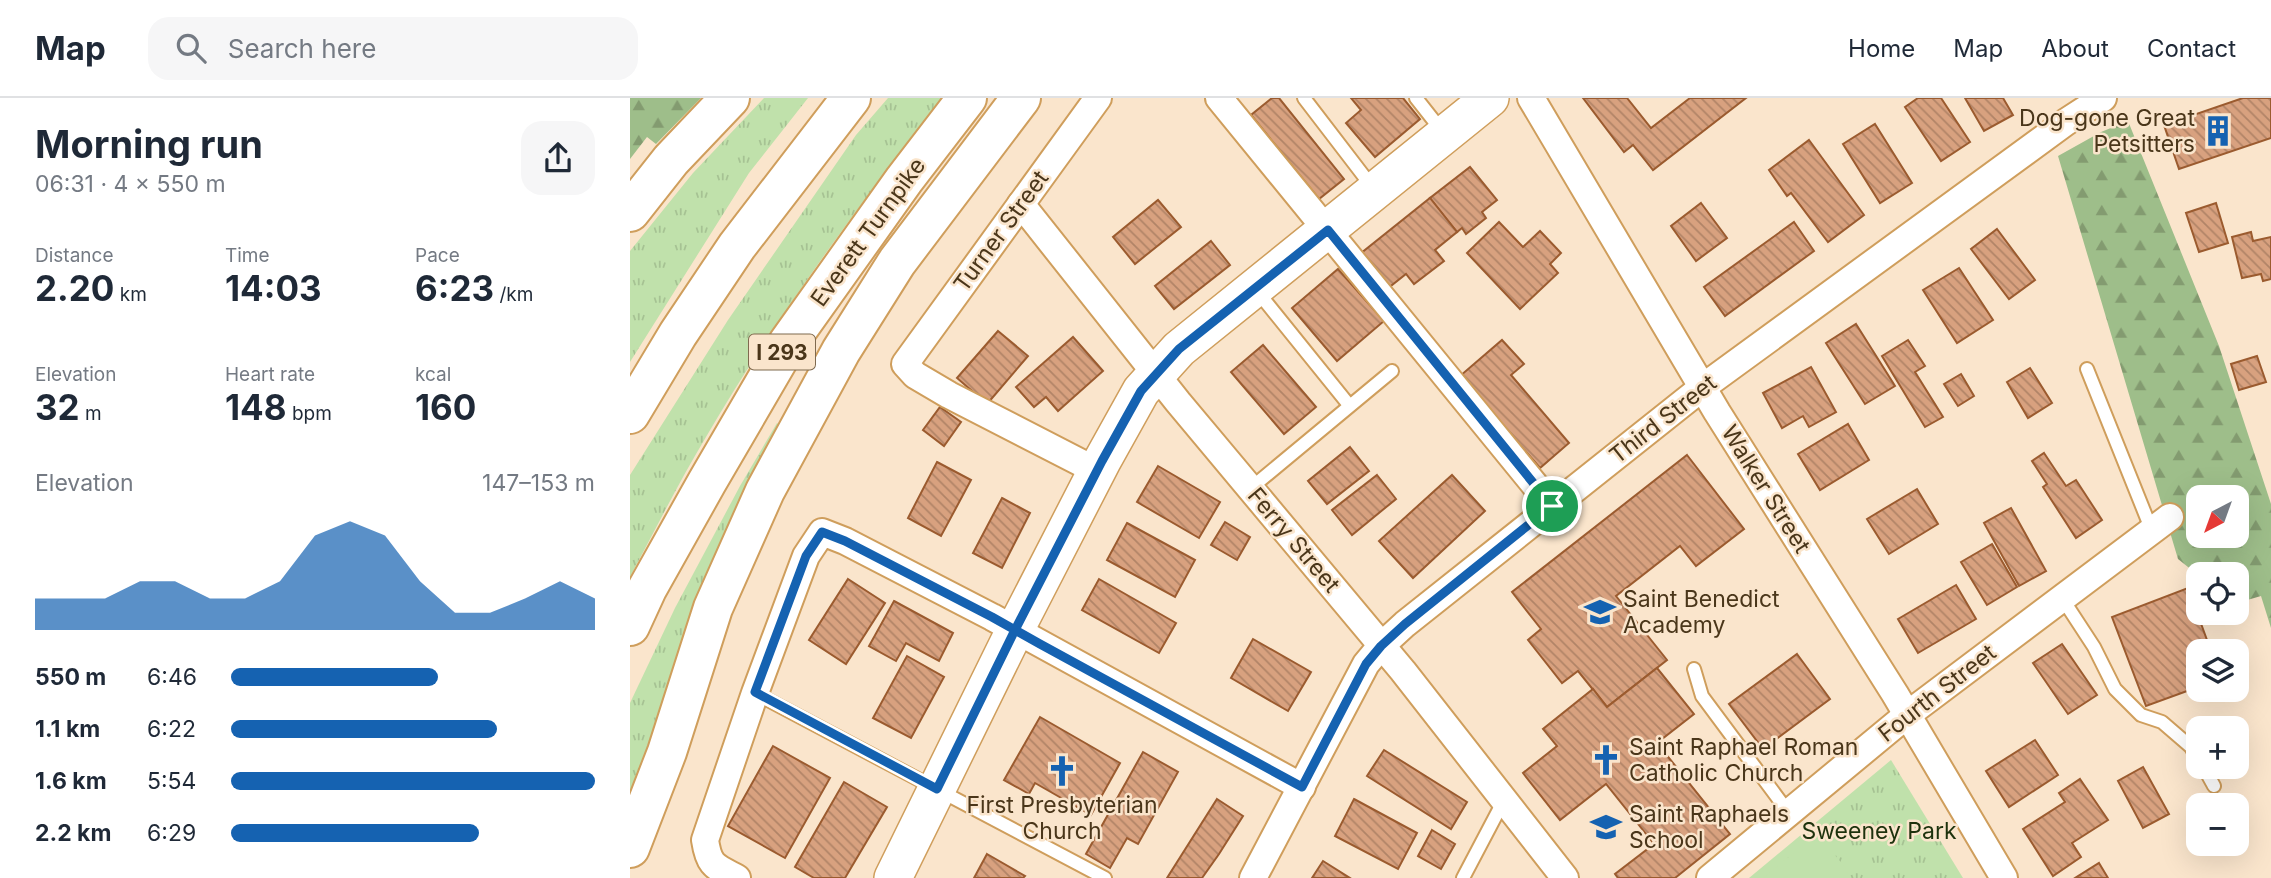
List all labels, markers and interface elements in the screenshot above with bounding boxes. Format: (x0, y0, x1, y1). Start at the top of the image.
search box (148, 17, 638, 80)
text: Map (35, 28, 106, 68)
icon: search (172, 29, 210, 67)
text: Search here (228, 33, 376, 64)
text: Home (1848, 34, 1915, 63)
text: Map (1953, 34, 2003, 63)
text: About (2041, 34, 2109, 63)
text: Contact (2147, 34, 2236, 63)
place label: Dog-gone Great Petsitters (2019, 104, 2195, 158)
building icon: Dog-gone Great Petsitters (2201, 114, 2235, 148)
text: Morning run (35, 121, 263, 167)
button: share (521, 121, 595, 195)
street label: Everett Turnpike (805, 152, 931, 312)
street label: Turner Street (948, 165, 1055, 297)
text: 06:31 · 4 × 550 m (35, 170, 226, 198)
text: Distance (35, 244, 113, 267)
text: Time (225, 244, 270, 267)
text: Pace (415, 244, 460, 267)
text: 2.20 (35, 267, 114, 309)
text: 14:03 (225, 267, 322, 309)
text: 6:23 (415, 267, 494, 309)
text: km (114, 283, 147, 306)
text: /km (494, 283, 533, 306)
road number: I 293 (749, 334, 815, 370)
text: Elevation (35, 363, 116, 386)
text: Heart rate (225, 363, 315, 386)
text: kcal (415, 363, 451, 386)
street label: Third Street (1604, 368, 1722, 469)
text: 32 (35, 386, 80, 428)
text: 148 (225, 386, 287, 428)
text: 160 (415, 386, 476, 428)
text: m (80, 402, 102, 425)
text: bpm (287, 402, 332, 425)
street label: Walker Street (1716, 420, 1817, 559)
text: Elevation (35, 469, 134, 497)
text: 147–153 m (482, 469, 595, 497)
pin (1522, 476, 1582, 536)
street label: Ferry Street (1242, 482, 1346, 599)
north arrow (2186, 485, 2249, 548)
map controls (2186, 485, 2249, 856)
icon: arrive (1533, 487, 1571, 525)
button: locate (2186, 562, 2249, 625)
place label: Saint Benedict Academy (1623, 585, 1780, 639)
school or university icon: Saint Benedict Academy (1583, 595, 1617, 629)
street label: Fourth Street (1873, 638, 2002, 748)
button: layers (2186, 639, 2249, 702)
text: 550 m (35, 663, 106, 691)
text: 6:46 (147, 663, 197, 691)
text: 1.1 km (35, 715, 100, 743)
text: 6:22 (147, 715, 196, 743)
button: + (2186, 716, 2249, 779)
place label: Saint Raphael Roman Catholic Church (1629, 733, 1858, 787)
church icon: Saint Raphael Roman Catholic Church (1589, 743, 1623, 777)
church icon: First Presbyterian Church (1045, 754, 1079, 788)
text: 1.6 km (35, 767, 107, 795)
text: 5:54 (147, 767, 196, 795)
place label: First Presbyterian Church (966, 791, 1158, 845)
button: − (2186, 793, 2249, 856)
place label: Saint Raphaels School (1629, 800, 1789, 854)
school or university icon: Saint Raphaels School (1589, 810, 1623, 844)
park label: Sweeney Park (1801, 817, 1957, 845)
text: 2.2 km (35, 819, 111, 847)
text: 6:29 (147, 819, 196, 847)

